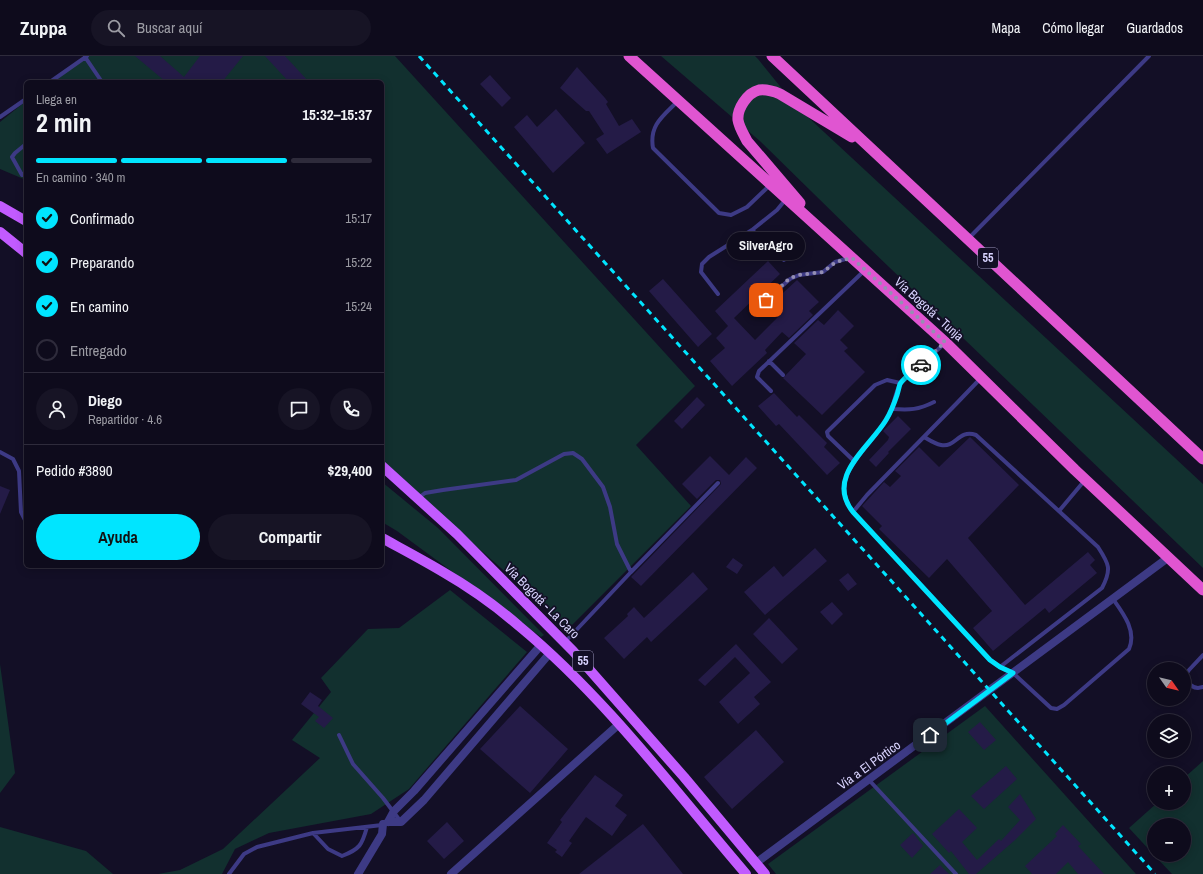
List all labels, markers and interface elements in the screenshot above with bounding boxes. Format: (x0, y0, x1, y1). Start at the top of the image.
search box (91, 10, 371, 46)
text: Zuppa (20, 15, 67, 41)
icon: search (105, 17, 127, 39)
text: Buscar aquí (137, 17, 202, 38)
text: Mapa (992, 19, 1020, 37)
text: Cómo llegar (1042, 19, 1104, 37)
text: Guardados (1126, 19, 1183, 37)
text: Llega en (36, 91, 77, 108)
text: 15:32–15:37 (302, 104, 372, 125)
text: 2 min (36, 105, 92, 140)
text: En camino · 340 m (36, 169, 125, 186)
icon: check (36, 207, 58, 229)
text: Confirmado (70, 208, 134, 229)
text: 15:17 (345, 210, 372, 227)
callout: SilverAgro (727, 232, 805, 260)
text: SilverAgro (739, 237, 793, 254)
road number: 55 (978, 248, 998, 268)
icon: check (36, 251, 58, 273)
text: Preparando (70, 252, 134, 273)
text: 15:22 (345, 254, 372, 271)
street label: Vía Bogotá - Tunja (891, 273, 967, 345)
pin (749, 283, 783, 317)
icon: bag (755, 289, 777, 311)
icon: check (36, 295, 58, 317)
text: En camino (70, 296, 129, 317)
text: 15:24 (345, 298, 372, 315)
text: Entregado (70, 340, 127, 361)
courier (901, 345, 941, 385)
icon: car (910, 354, 932, 376)
button: person (36, 388, 78, 430)
button: chat (278, 388, 320, 430)
button: phone (330, 388, 372, 430)
text: Diego (88, 390, 122, 411)
text: Repartidor · 4.6 (88, 411, 162, 428)
text: Pedido #3890 (36, 460, 113, 481)
text: $29,400 (328, 460, 372, 481)
button: Ayuda (36, 514, 200, 560)
button: Compartir (208, 514, 372, 560)
street label: Vía Bogotá - La Caro (501, 560, 583, 642)
road number: 55 (573, 651, 593, 671)
north arrow (1147, 662, 1191, 706)
map controls (1147, 662, 1191, 862)
button: layers (1147, 714, 1191, 758)
pin (913, 718, 947, 752)
icon: home (919, 724, 941, 746)
street label: Vía a El Pórtico (834, 736, 904, 794)
button: + (1147, 766, 1191, 810)
button: − (1147, 818, 1191, 862)

